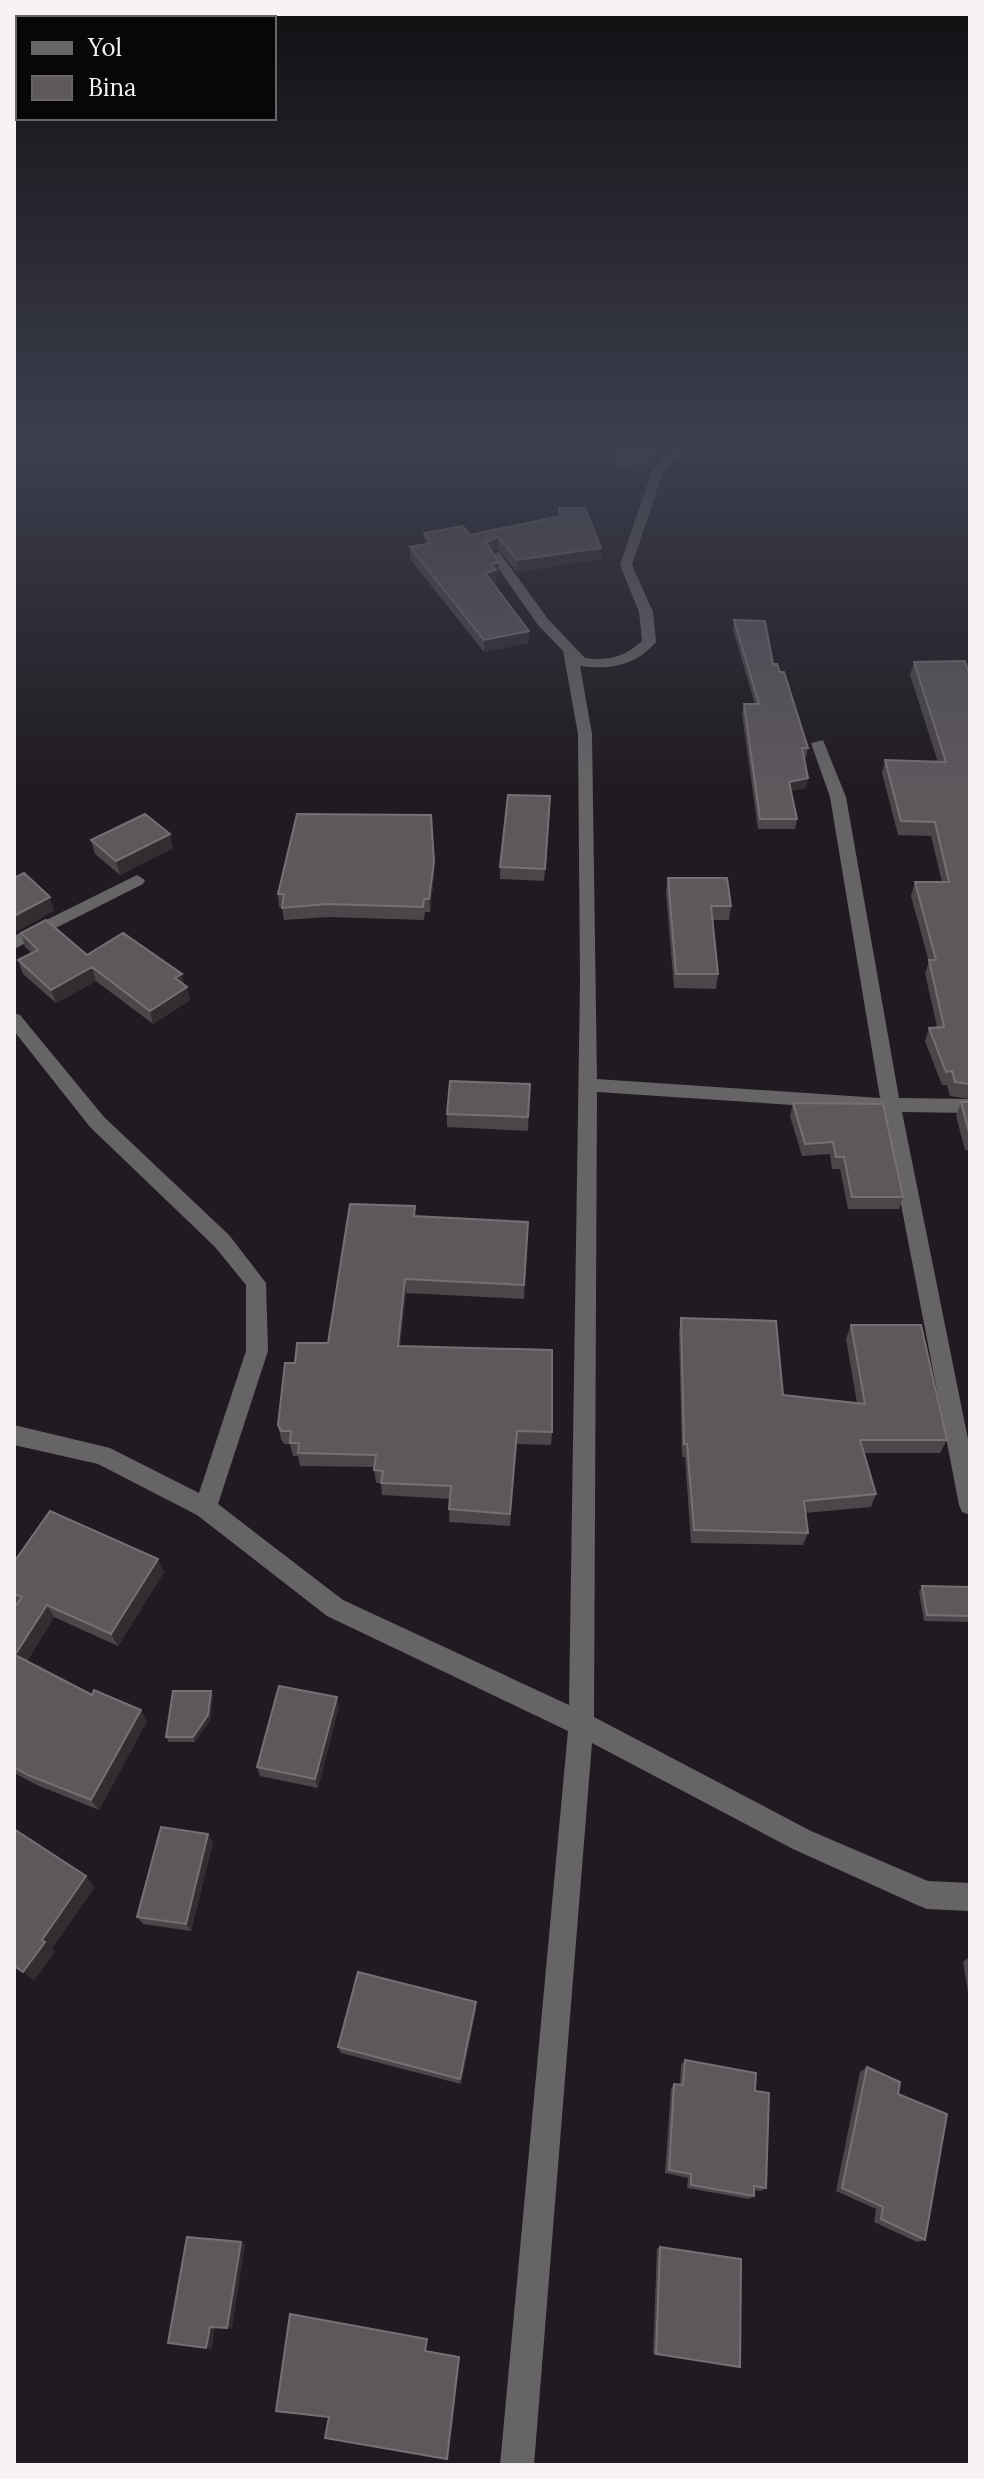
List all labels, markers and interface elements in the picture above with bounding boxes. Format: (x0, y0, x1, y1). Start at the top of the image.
legend (16, 16, 276, 120)
text: Yol (87, 32, 122, 63)
text: Bina (88, 72, 136, 103)

